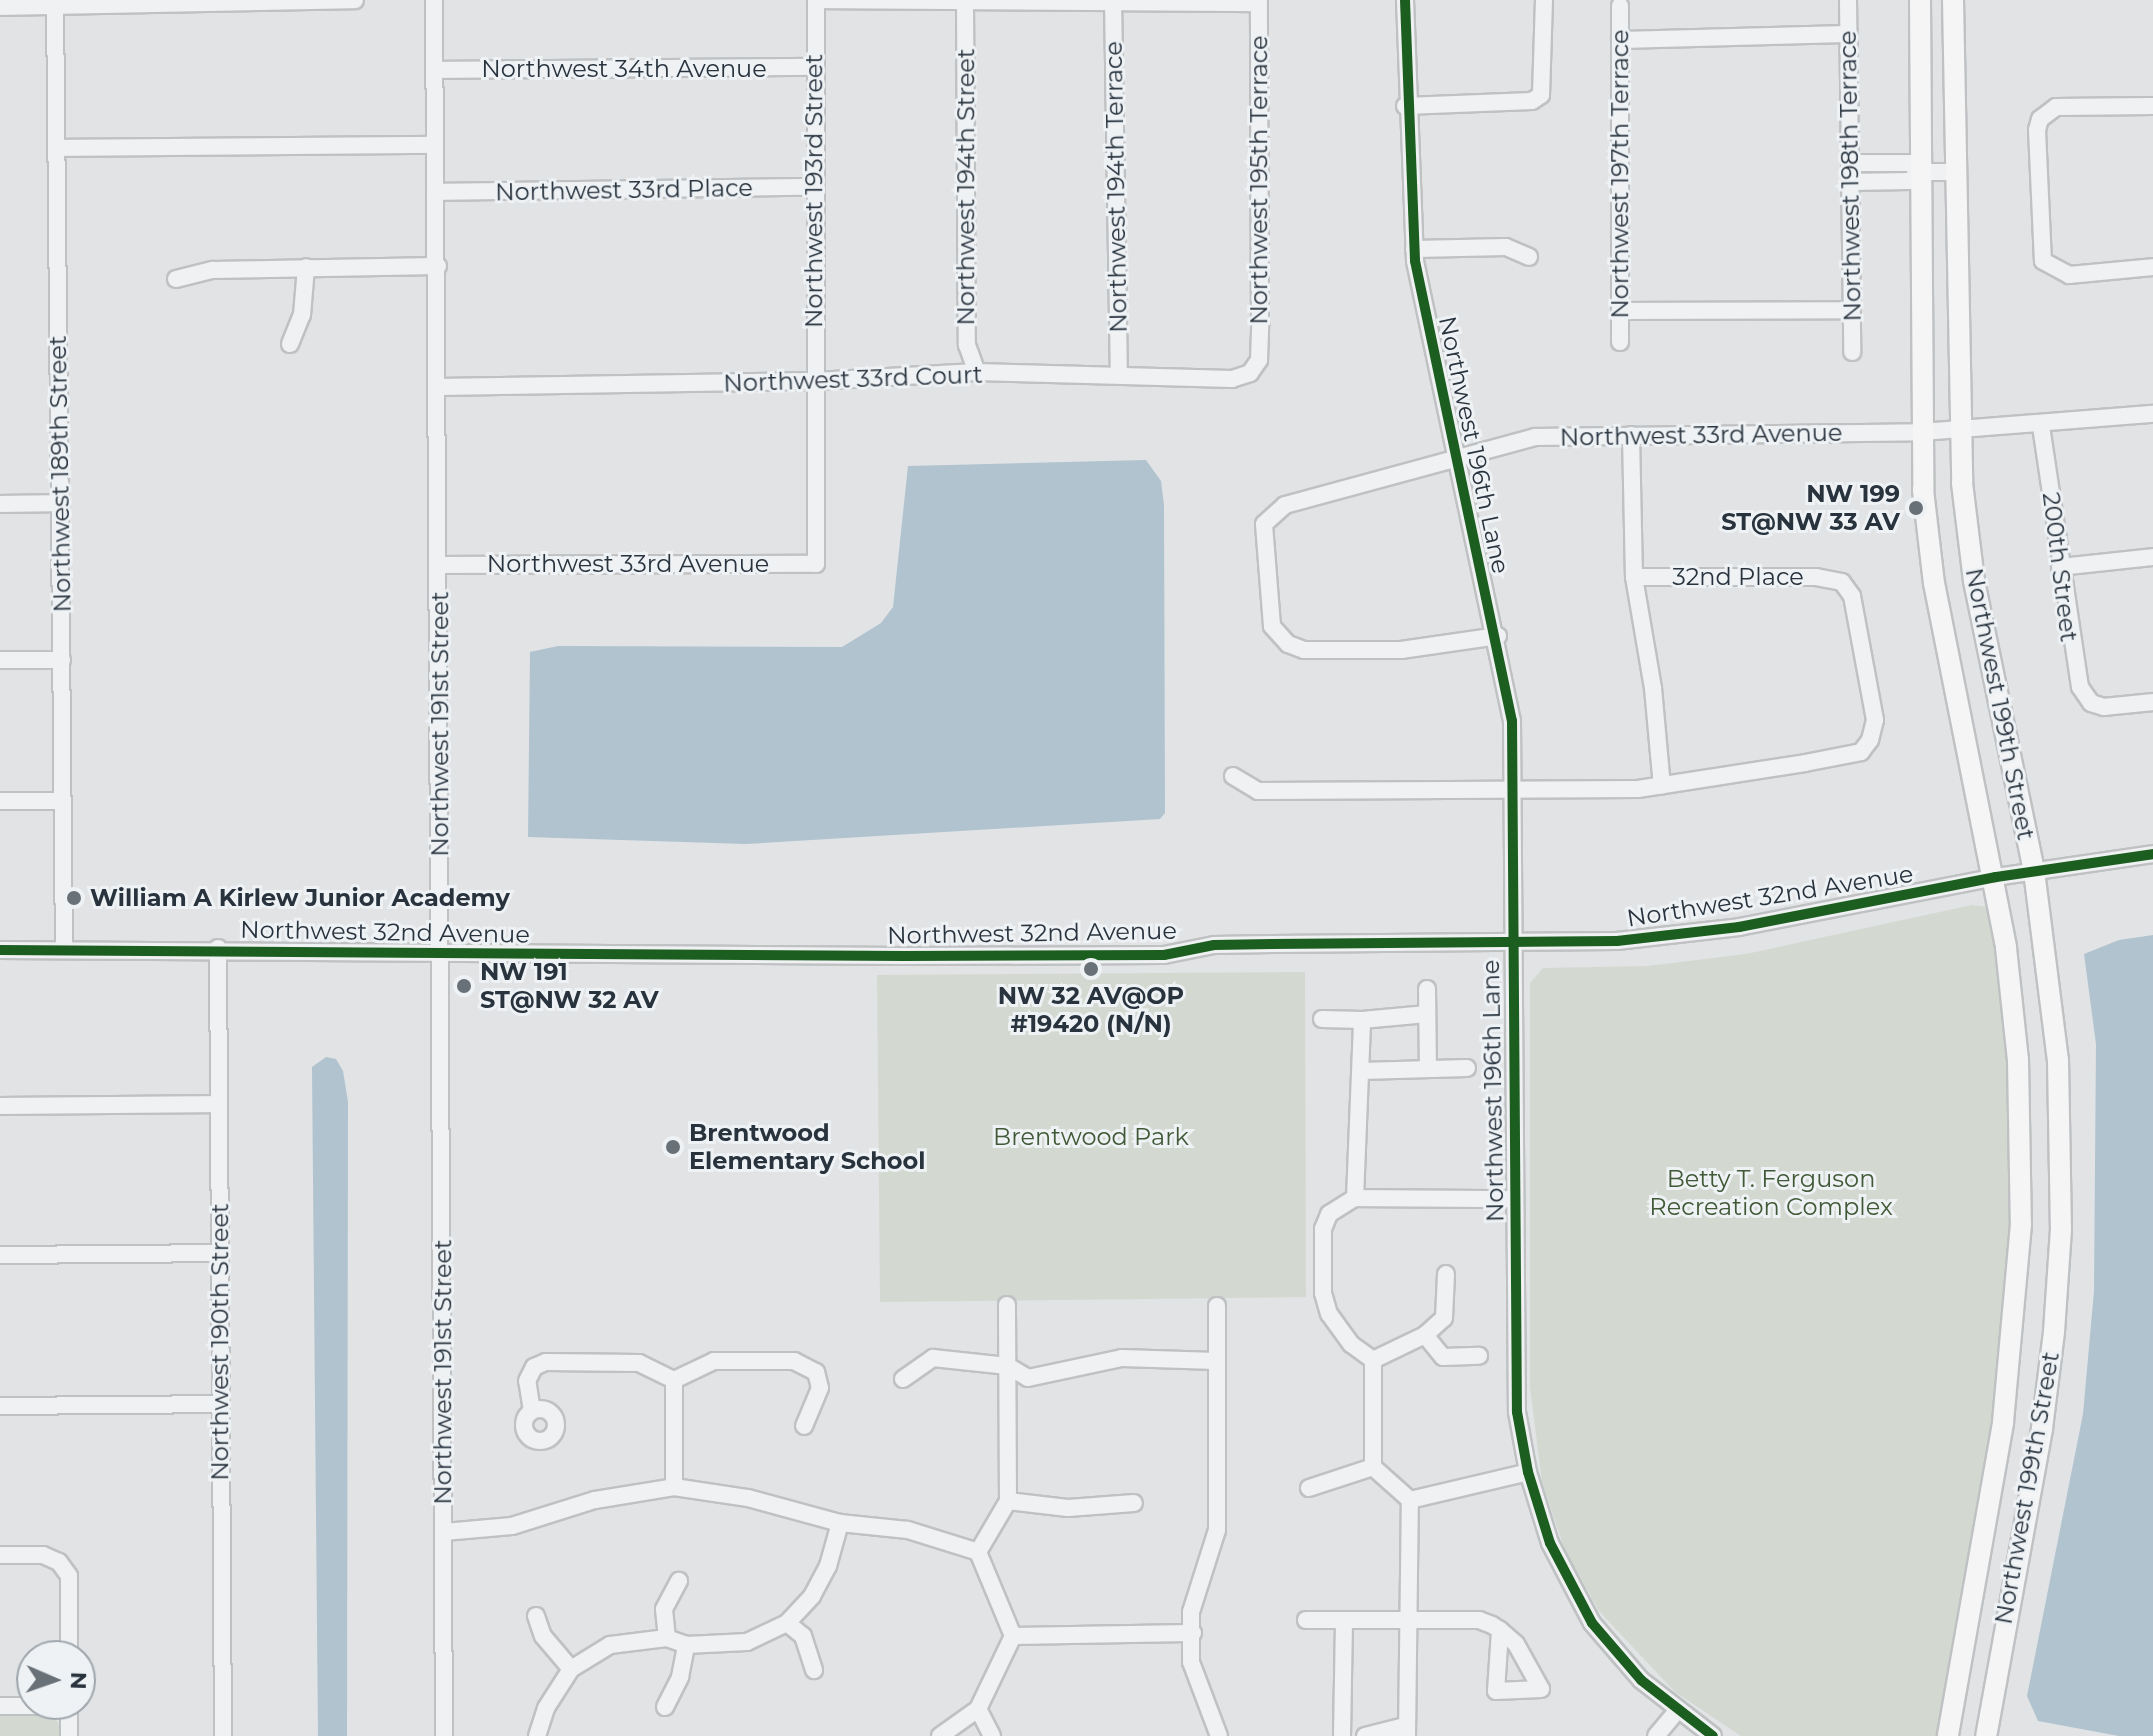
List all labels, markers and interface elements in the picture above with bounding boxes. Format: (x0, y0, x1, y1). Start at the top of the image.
street label: Northwest 197th Terrace (1606, 29, 1634, 319)
street label: Northwest 198th Terrace (1833, 30, 1867, 322)
street label: Northwest 195th Terrace (1245, 35, 1273, 325)
street label: Northwest 194th Terrace (1099, 41, 1133, 333)
street label: Northwest 194th Street (952, 48, 980, 326)
street label: Northwest 193rd Street (800, 54, 828, 328)
street label: Northwest 34th Avenue (481, 55, 767, 83)
street label: Northwest 33rd Place (495, 173, 753, 207)
street label: Northwest 196th Lane (1433, 314, 1515, 576)
street label: Northwest 189th Street (43, 335, 77, 613)
street label: Northwest 33rd Court (723, 360, 983, 398)
street label: Northwest 33rd Avenue (1559, 418, 1843, 452)
place label: NW 199 ST@NW 33 AV (1721, 480, 1900, 536)
street label: 200th Street (2037, 491, 2083, 643)
marker: NW 199 ST@NW 33 AV (1907, 499, 1925, 517)
street label: Northwest 33rd Avenue (487, 550, 769, 578)
street label: 32nd Place (1672, 563, 1804, 591)
street label: Northwest 199th Street (1960, 566, 2040, 842)
street label: Northwest 191st Street (426, 591, 454, 857)
street label: Northwest 32nd Avenue (1625, 859, 1915, 933)
place label: William A Kirlew Junior Academy (90, 884, 510, 912)
marker: William A Kirlew Junior Academy (65, 889, 83, 907)
street label: Northwest 32nd Avenue (240, 915, 530, 949)
street label: Northwest 32nd Avenue (887, 916, 1177, 950)
place label: NW 191 ST@NW 32 AV (480, 958, 659, 1014)
marker: NW 32 AV@OP #19420 (N/N) (1082, 960, 1100, 978)
street label: Northwest 196th Lane (1476, 960, 1510, 1222)
marker: NW 191 ST@NW 32 AV (455, 977, 473, 995)
place label: NW 32 AV@OP #19420 (N/N) (998, 982, 1184, 1038)
place label: Brentwood Elementary School (689, 1119, 926, 1175)
park label: Brentwood Park (993, 1123, 1189, 1151)
marker: Brentwood Elementary School (664, 1138, 682, 1156)
park label: Betty T. Ferguson Recreation Complex (1649, 1165, 1893, 1221)
street label: Northwest 190th Street (206, 1203, 234, 1481)
street label: Northwest 191st Street (429, 1239, 457, 1505)
street label: Northwest 199th Street (1989, 1349, 2065, 1627)
north arrow (16, 1640, 96, 1720)
text: N (65, 1671, 92, 1690)

